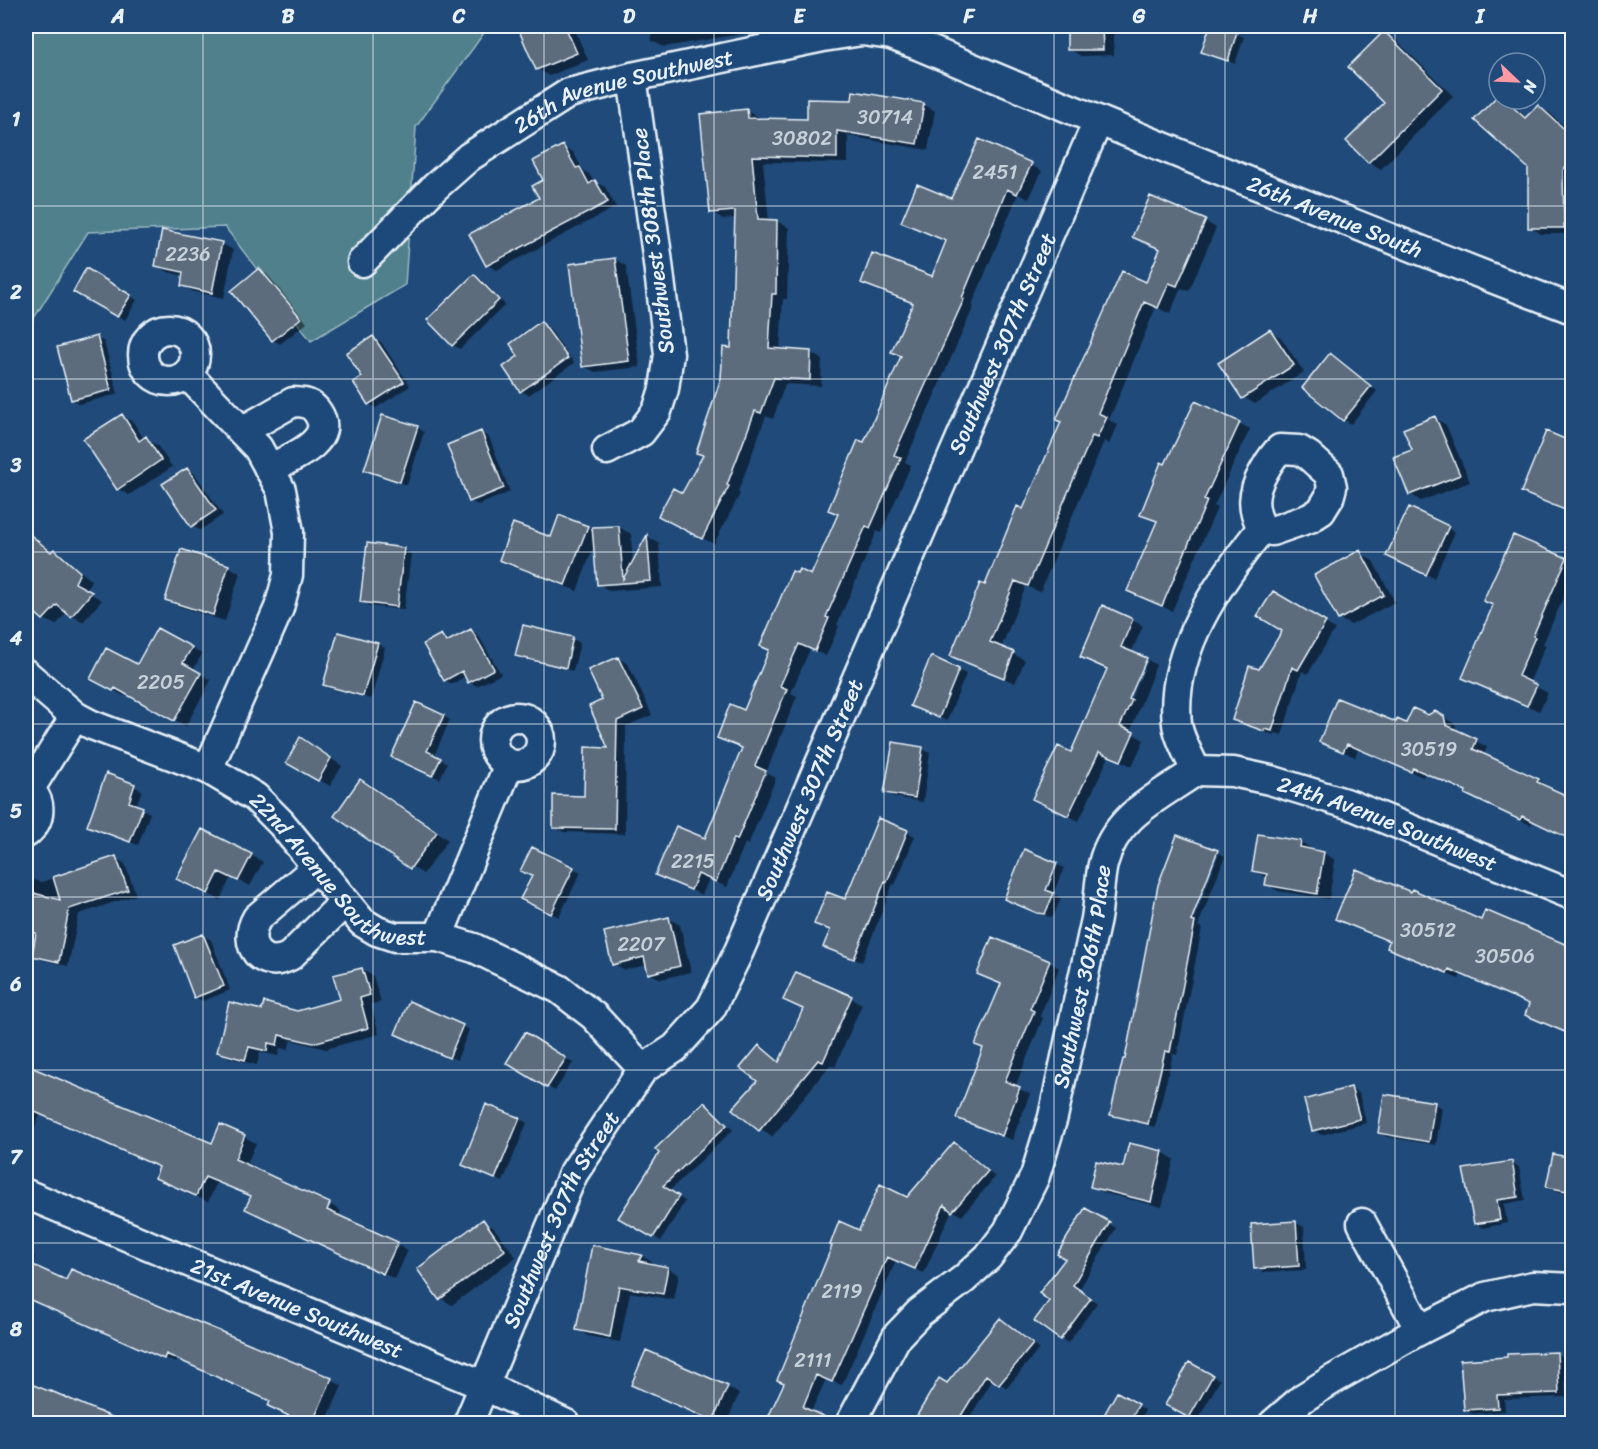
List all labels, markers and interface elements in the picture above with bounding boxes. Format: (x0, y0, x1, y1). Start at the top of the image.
text: A (110, 0, 125, 34)
text: B (282, 0, 295, 34)
text: C (452, 0, 466, 34)
text: D (623, 0, 636, 34)
text: E (793, 0, 806, 34)
text: F (963, 0, 976, 34)
text: G (1132, 0, 1146, 34)
text: H (1302, 0, 1318, 34)
text: I (1475, 0, 1486, 34)
street label: 26th Avenue Southwest (505, 37, 737, 144)
north arrow (1487, 51, 1547, 111)
text: N (1514, 75, 1546, 98)
house number: 30714 (857, 100, 913, 135)
text: 1 (12, 102, 21, 137)
house number: 30802 (772, 121, 832, 156)
street label: Southwest 308th Place (619, 126, 686, 356)
house number: 2451 (973, 155, 1017, 190)
street label: 26th Avenue South (1241, 164, 1428, 269)
street label: Southwest 307th Street (937, 226, 1068, 461)
house number: 2236 (165, 237, 211, 272)
text: 2 (9, 275, 22, 310)
text: 3 (10, 448, 22, 483)
text: 4 (9, 621, 23, 656)
house number: 2205 (137, 665, 185, 700)
street label: Southwest 307th Street (744, 672, 875, 907)
house number: 30519 (1401, 732, 1457, 767)
street label: 24th Avenue Southwest (1272, 764, 1504, 883)
street label: 22nd Avenue Southwest (240, 782, 427, 957)
text: 5 (10, 794, 22, 829)
house number: 2215 (671, 844, 715, 879)
street label: Southwest 306th Place (1041, 862, 1122, 1092)
house number: 30512 (1400, 913, 1456, 948)
house number: 2207 (617, 927, 666, 962)
house number: 30506 (1475, 939, 1535, 974)
text: 6 (9, 967, 22, 1002)
street label: Southwest 307th Street (491, 1102, 630, 1334)
text: 7 (10, 1140, 23, 1175)
street label: 21st Avenue Southwest (185, 1246, 410, 1370)
house number: 2119 (822, 1274, 862, 1309)
text: 8 (9, 1312, 23, 1347)
house number: 2111 (794, 1343, 832, 1378)

